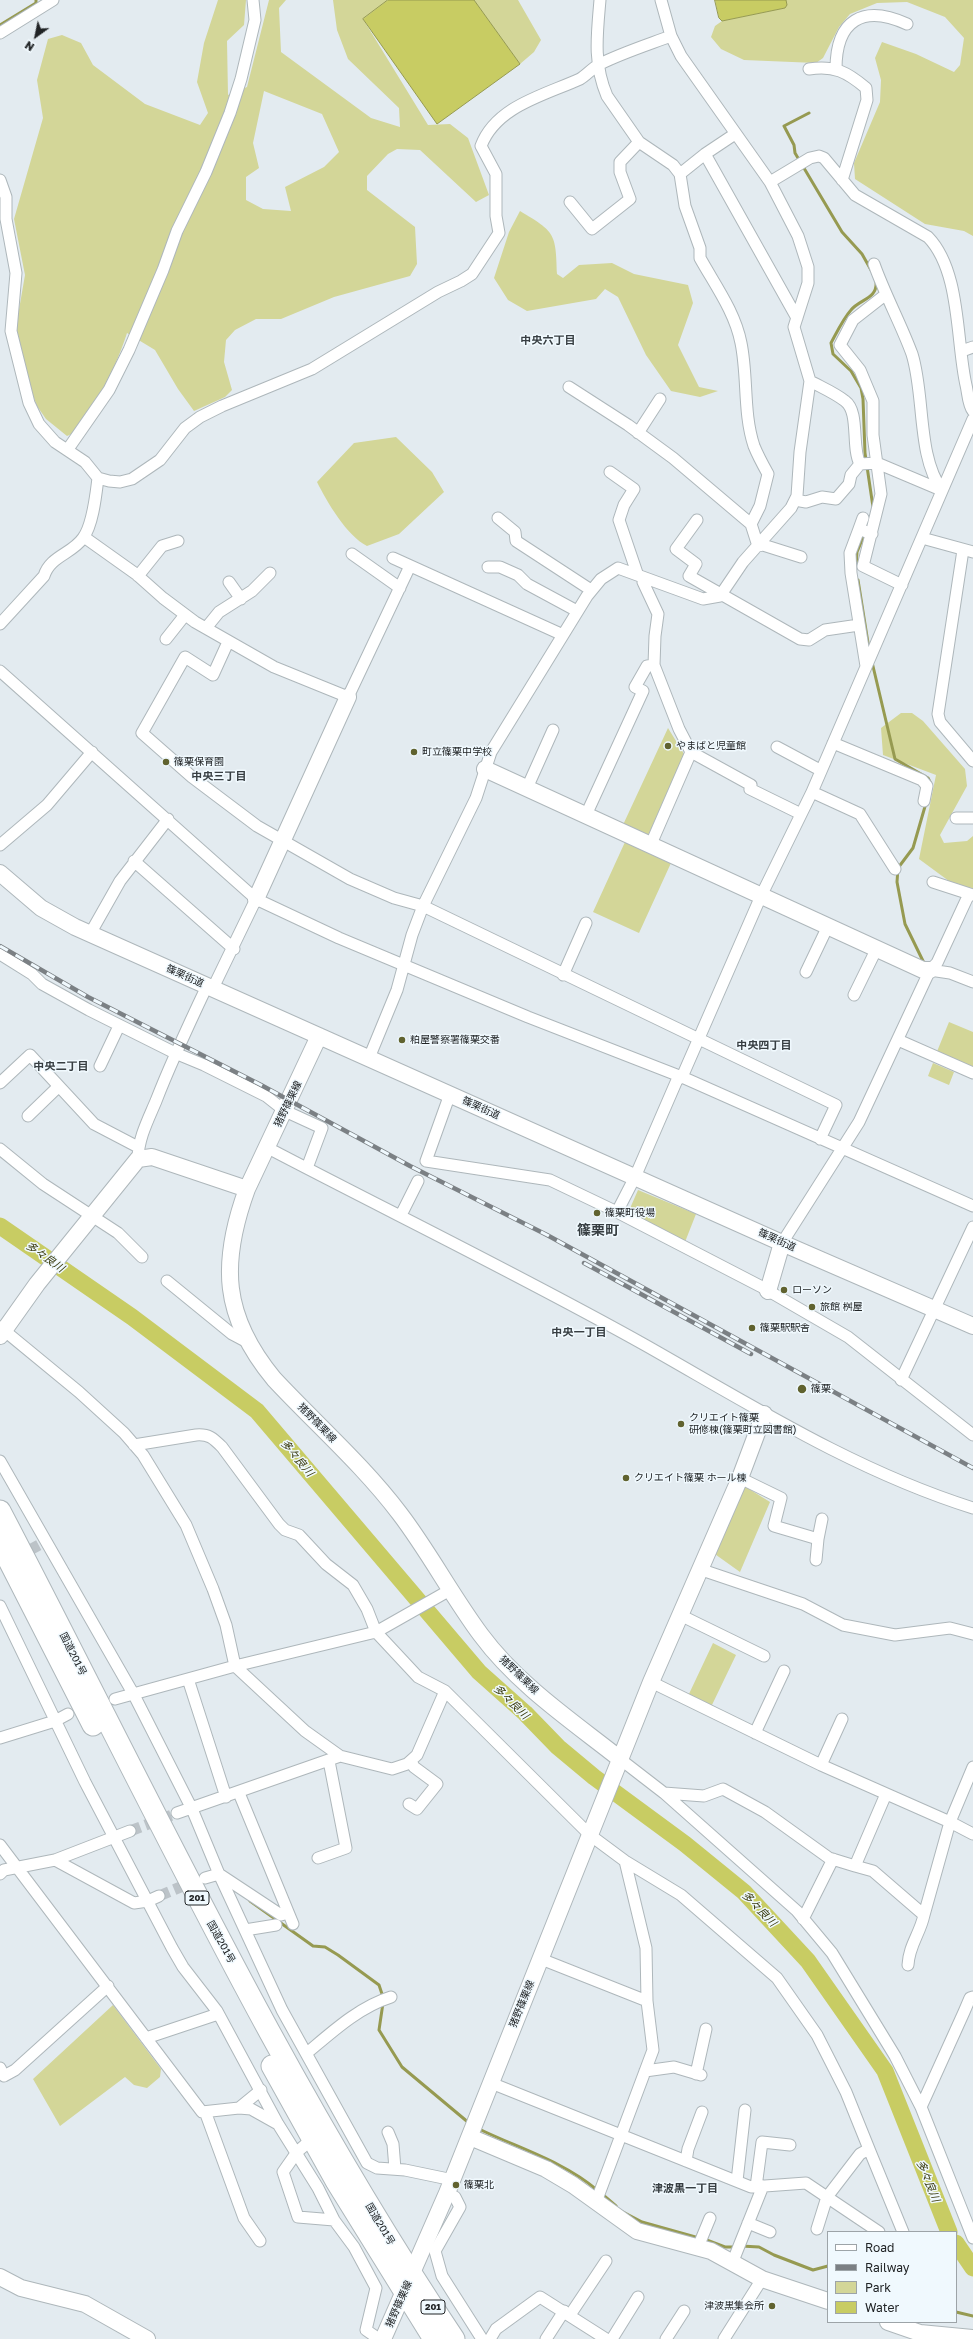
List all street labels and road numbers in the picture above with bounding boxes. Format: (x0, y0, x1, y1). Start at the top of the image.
street label: 篠栗街道 (164, 962, 206, 990)
street label: 猪野篠栗線 (272, 1079, 304, 1129)
street label: 篠栗街道 (460, 1094, 502, 1122)
street label: 篠栗街道 (756, 1226, 798, 1254)
street label: 猪野篠栗線 (295, 1401, 339, 1445)
street label: 国道201号 (57, 1630, 89, 1678)
street label: 猪野篠栗線 (497, 1653, 541, 1697)
road number: 201 (185, 1891, 209, 1905)
street label: 国道201号 (204, 1919, 238, 1965)
street label: 猪野篠栗線 (507, 1979, 537, 2029)
street label: 国道201号 (363, 2201, 397, 2247)
street label: 猪野篠栗線 (383, 2279, 415, 2329)
road number: 201 (421, 2300, 445, 2314)

